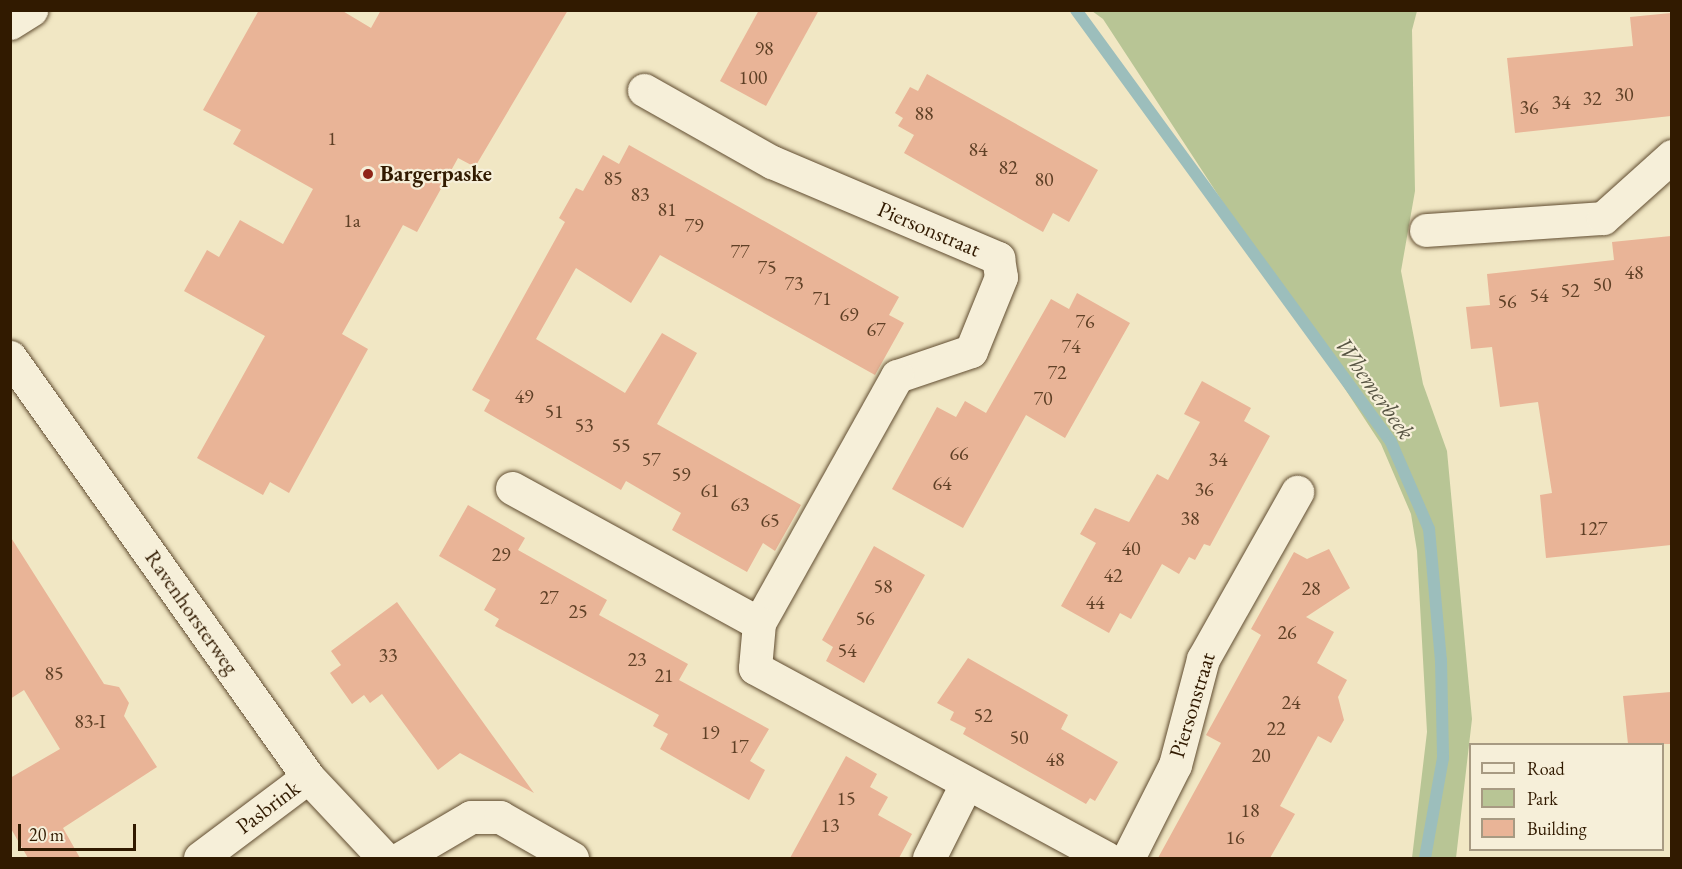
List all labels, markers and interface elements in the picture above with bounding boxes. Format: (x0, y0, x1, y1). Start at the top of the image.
house number: 98 (754, 36, 774, 60)
house number: 100 (739, 65, 767, 89)
house number: 30 (1614, 82, 1634, 106)
house number: 32 (1582, 86, 1602, 110)
house number: 34 (1551, 90, 1571, 114)
house number: 36 (1519, 95, 1539, 119)
house number: 88 (914, 101, 934, 125)
house number: 1 (327, 126, 337, 150)
house number: 84 (968, 137, 988, 161)
house number: 82 (998, 155, 1018, 179)
place label: Bargerpaske (380, 161, 492, 187)
house number: 85 (603, 166, 623, 190)
marker: Bargerpaske (361, 167, 375, 181)
house number: 80 (1034, 167, 1054, 191)
house number: 83 (630, 182, 650, 206)
street label: Piersonstraat (874, 196, 984, 262)
house number: 81 (657, 197, 677, 221)
house number: 1a (343, 208, 361, 232)
house number: 79 (684, 213, 704, 237)
house number: 77 (730, 239, 750, 263)
house number: 75 (757, 255, 777, 279)
house number: 48 (1624, 260, 1644, 284)
house number: 73 (784, 271, 804, 295)
house number: 50 (1592, 272, 1612, 296)
house number: 52 (1560, 278, 1580, 302)
house number: 54 (1529, 283, 1549, 307)
house number: 71 (812, 286, 832, 310)
house number: 56 (1497, 289, 1517, 313)
house number: 69 (839, 302, 859, 326)
house number: 76 (1075, 309, 1095, 333)
house number: 67 (866, 317, 886, 341)
water label: Whemerbeek (1329, 331, 1421, 445)
house number: 74 (1061, 334, 1081, 358)
house number: 72 (1047, 360, 1067, 384)
house number: 49 (514, 384, 534, 408)
house number: 70 (1033, 386, 1053, 410)
house number: 51 (544, 399, 564, 423)
house number: 53 (574, 413, 594, 437)
house number: 55 (611, 433, 631, 457)
house number: 66 (949, 441, 969, 465)
house number: 57 (641, 447, 661, 471)
house number: 34 (1208, 447, 1228, 471)
house number: 59 (671, 462, 691, 486)
house number: 64 (932, 471, 952, 495)
house number: 36 (1194, 477, 1214, 501)
house number: 61 (700, 478, 720, 502)
house number: 63 (730, 492, 750, 516)
house number: 38 (1180, 506, 1200, 530)
house number: 65 (760, 508, 780, 532)
house number: 127 (1579, 516, 1607, 540)
house number: 40 (1121, 536, 1141, 560)
house number: 29 (491, 542, 511, 566)
street label: Ravenhorsterweg (139, 545, 245, 679)
house number: 42 (1103, 563, 1123, 587)
house number: 58 (873, 574, 893, 598)
house number: 28 (1301, 576, 1321, 600)
house number: 27 (539, 585, 559, 609)
house number: 44 (1085, 590, 1105, 614)
house number: 25 (568, 599, 588, 623)
house number: 56 (855, 606, 875, 630)
house number: 26 (1277, 620, 1297, 644)
house number: 54 (837, 638, 857, 662)
house number: 33 (378, 643, 398, 667)
house number: 23 (627, 647, 647, 671)
street label: Piersonstraat (1163, 649, 1221, 761)
house number: 85 (44, 661, 64, 685)
house number: 21 (654, 663, 674, 687)
house number: 24 (1281, 690, 1301, 714)
house number: 52 (973, 703, 993, 727)
house number: 83-I (74, 709, 106, 733)
house number: 22 (1266, 716, 1286, 740)
house number: 19 (700, 720, 720, 744)
house number: 50 (1009, 725, 1029, 749)
house number: 17 (729, 734, 749, 758)
house number: 20 (1251, 743, 1271, 767)
legend (1469, 743, 1664, 851)
house number: 48 (1045, 747, 1065, 771)
text: Road (1527, 757, 1565, 780)
street label: Pasbrink (231, 775, 305, 839)
house number: 15 (836, 786, 856, 810)
text: Park (1527, 787, 1558, 810)
house number: 18 (1240, 798, 1260, 822)
scale bar (21, 812, 140, 850)
house number: 13 (820, 813, 840, 837)
text: Building (1527, 817, 1587, 840)
text: 20 m (29, 823, 64, 846)
house number: 16 (1225, 825, 1245, 849)

